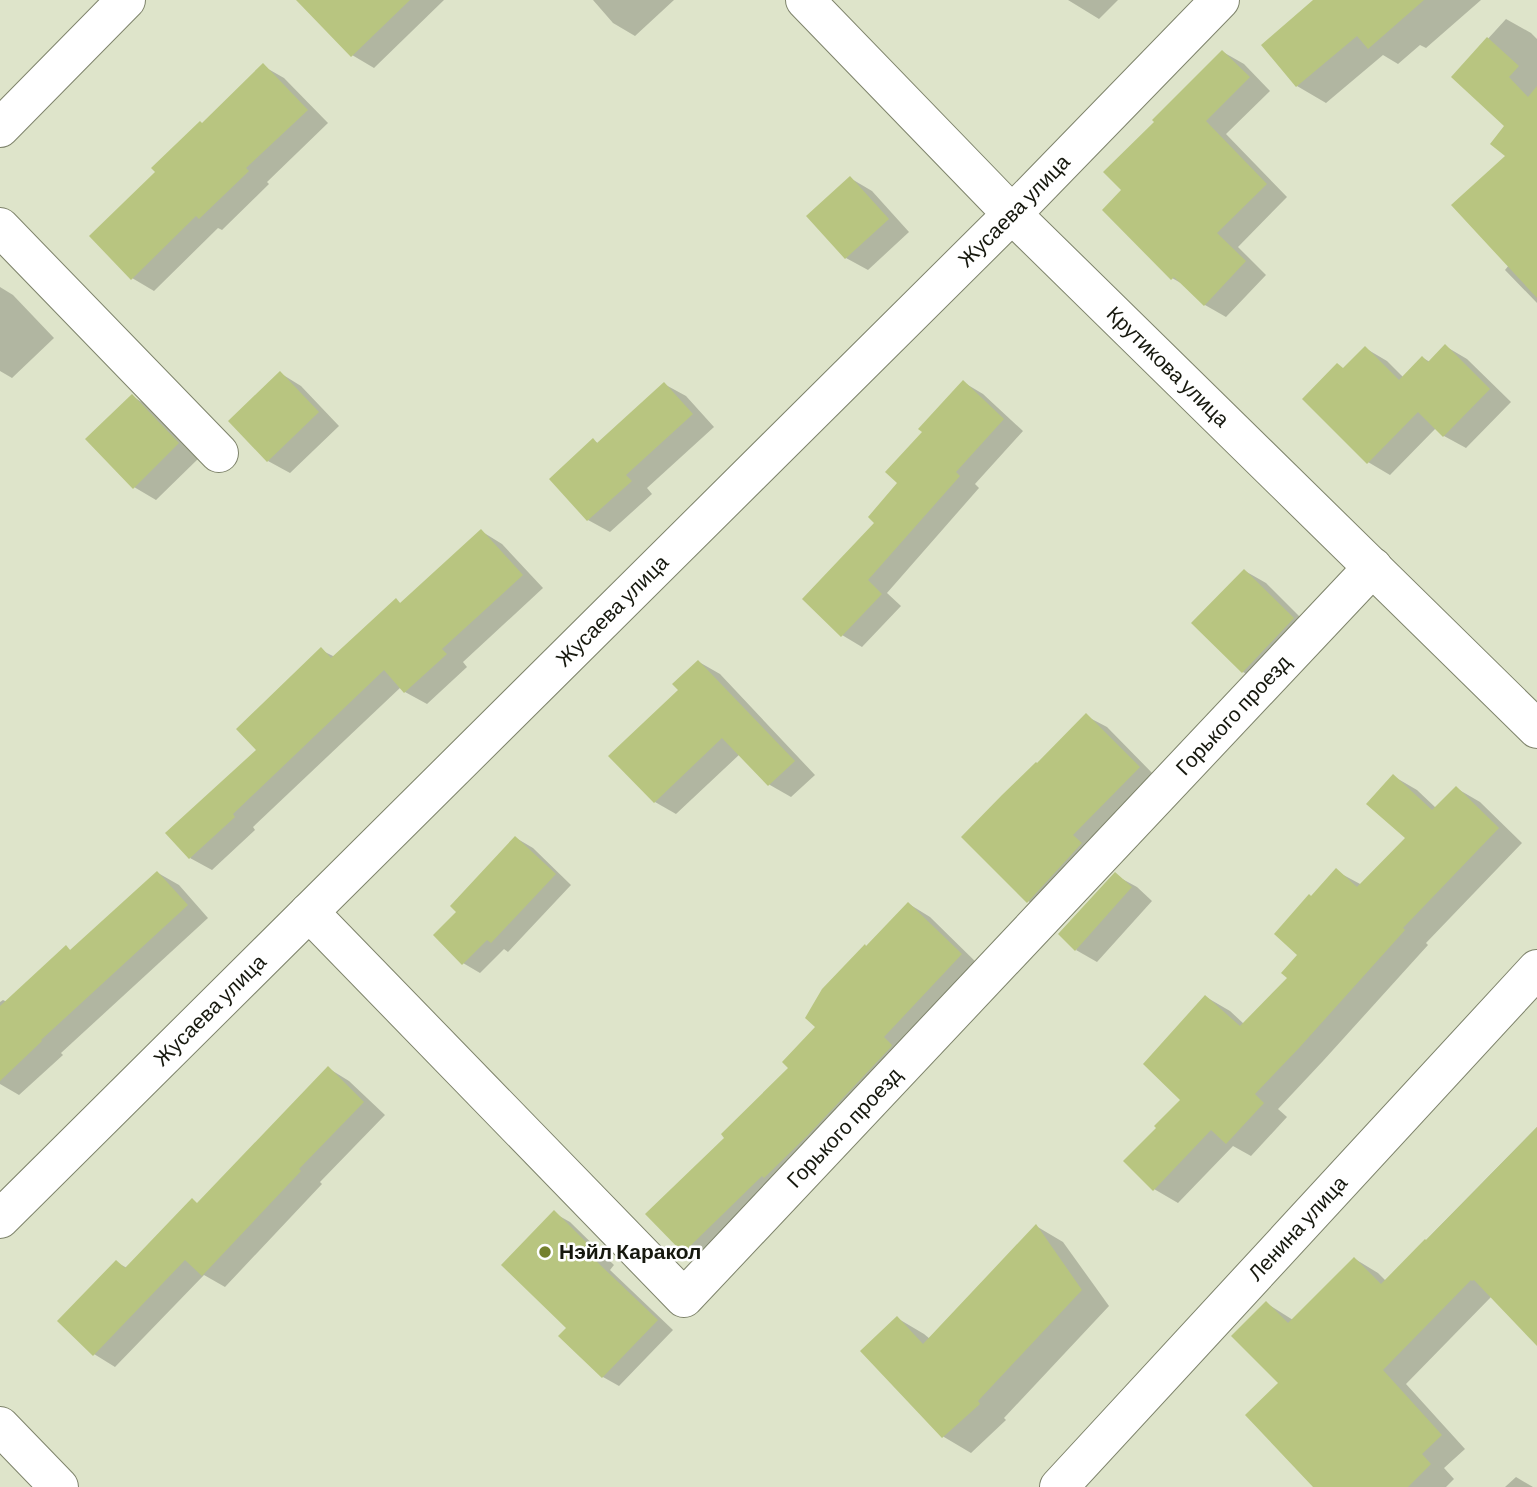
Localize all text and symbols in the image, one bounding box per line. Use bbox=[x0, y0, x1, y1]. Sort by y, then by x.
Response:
street label: Жусаева улица bbox=[952, 148, 1074, 271]
street label: Крутикова улица bbox=[1103, 300, 1235, 431]
street label: Жусаева улица bbox=[550, 549, 673, 671]
street label: Горького проезд bbox=[1170, 649, 1295, 780]
street label: Жусаева улица bbox=[148, 948, 270, 1070]
street label: Горького проезд bbox=[781, 1062, 906, 1192]
street label: Ленина улица bbox=[1242, 1169, 1351, 1285]
place label: Нэйл Каракол bbox=[559, 1238, 701, 1263]
marker: Нэйл Каракол bbox=[537, 1244, 553, 1260]

